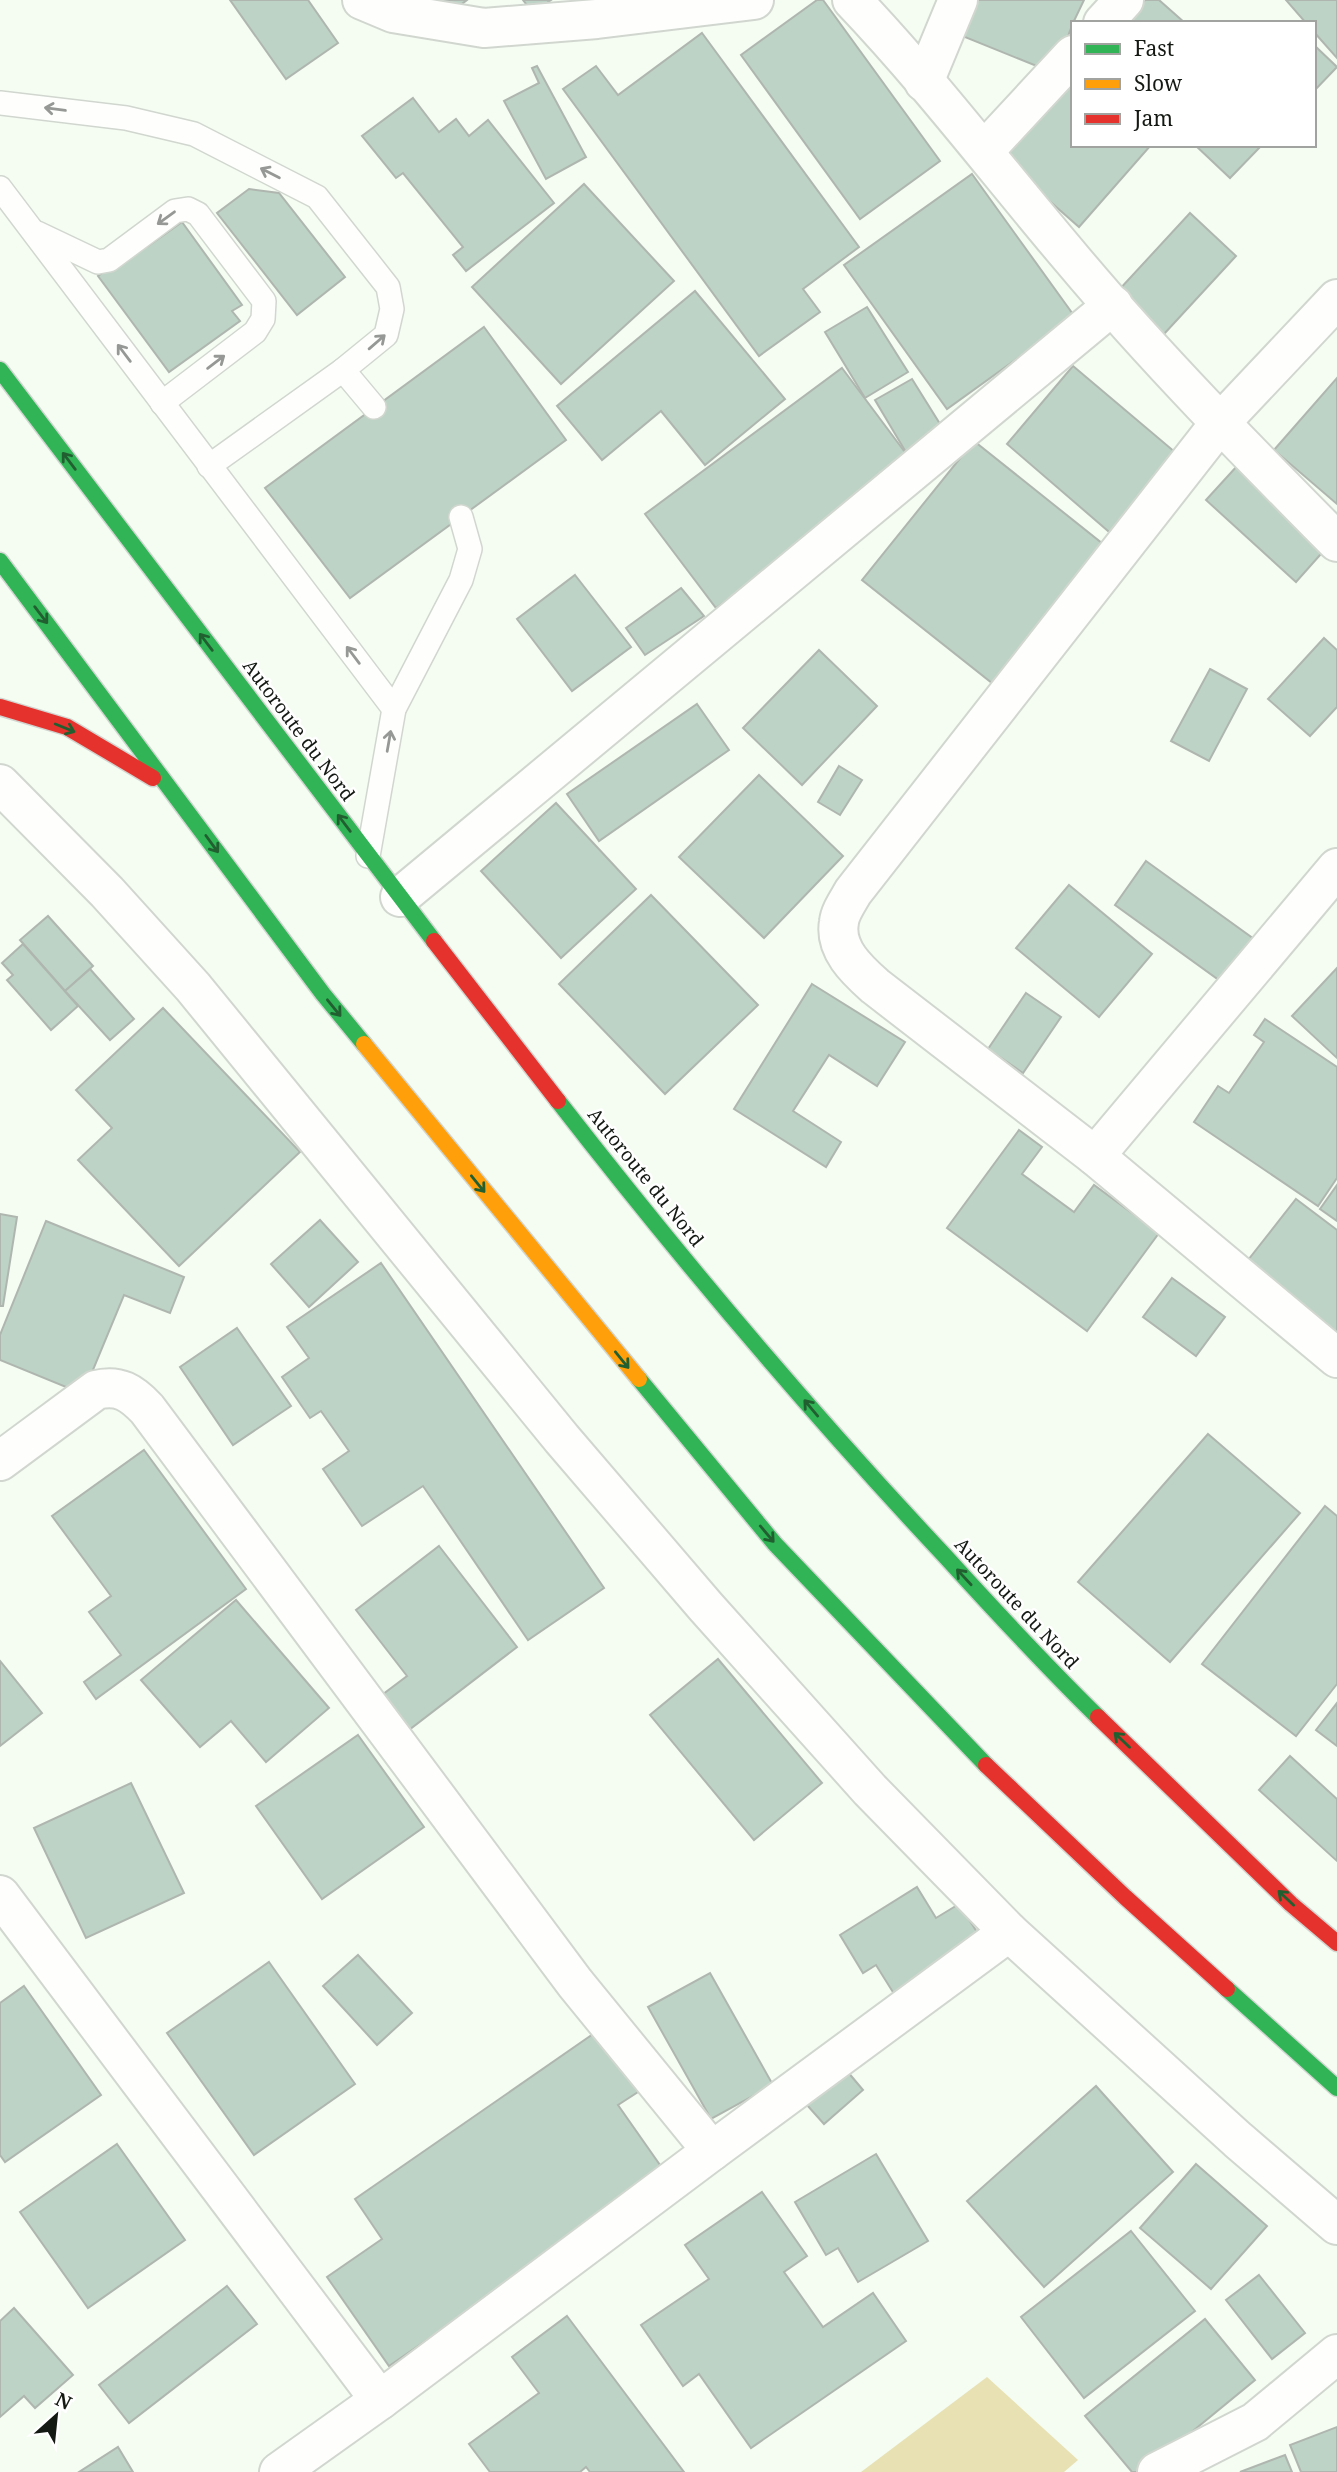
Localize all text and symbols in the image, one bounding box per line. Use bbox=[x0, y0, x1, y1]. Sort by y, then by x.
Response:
legend bbox=[1071, 21, 1316, 147]
text: Fast bbox=[1134, 34, 1174, 62]
text: Slow bbox=[1134, 69, 1183, 97]
one-way arrow bbox=[44, 102, 66, 115]
text: Jam bbox=[1133, 104, 1173, 132]
one-way arrow bbox=[260, 166, 281, 179]
one-way arrow bbox=[157, 211, 176, 225]
one-way arrow bbox=[368, 334, 386, 350]
one-way arrow bbox=[117, 343, 132, 362]
one-way arrow bbox=[207, 354, 225, 369]
one-way arrow bbox=[61, 452, 76, 471]
one-way arrow bbox=[33, 606, 48, 625]
one-way arrow bbox=[199, 633, 214, 652]
one-way arrow bbox=[345, 646, 360, 665]
street label: Autoroute du Nord bbox=[237, 654, 361, 806]
one-way arrow bbox=[54, 722, 75, 735]
one-way arrow bbox=[382, 730, 396, 752]
one-way arrow bbox=[336, 815, 351, 833]
one-way arrow bbox=[205, 834, 219, 853]
one-way arrow bbox=[326, 998, 341, 1016]
street label: Autoroute du Nord bbox=[582, 1102, 710, 1252]
one-way arrow bbox=[470, 1174, 486, 1192]
one-way arrow bbox=[614, 1350, 630, 1368]
one-way arrow bbox=[803, 1400, 819, 1418]
one-way arrow bbox=[760, 1525, 775, 1543]
street label: Autoroute du Nord bbox=[949, 1532, 1085, 1675]
one-way arrow bbox=[955, 1569, 972, 1586]
one-way arrow bbox=[1114, 1732, 1131, 1749]
one-way arrow bbox=[1277, 1890, 1294, 1907]
north arrow bbox=[21, 2381, 91, 2451]
text: N bbox=[51, 2386, 76, 2416]

